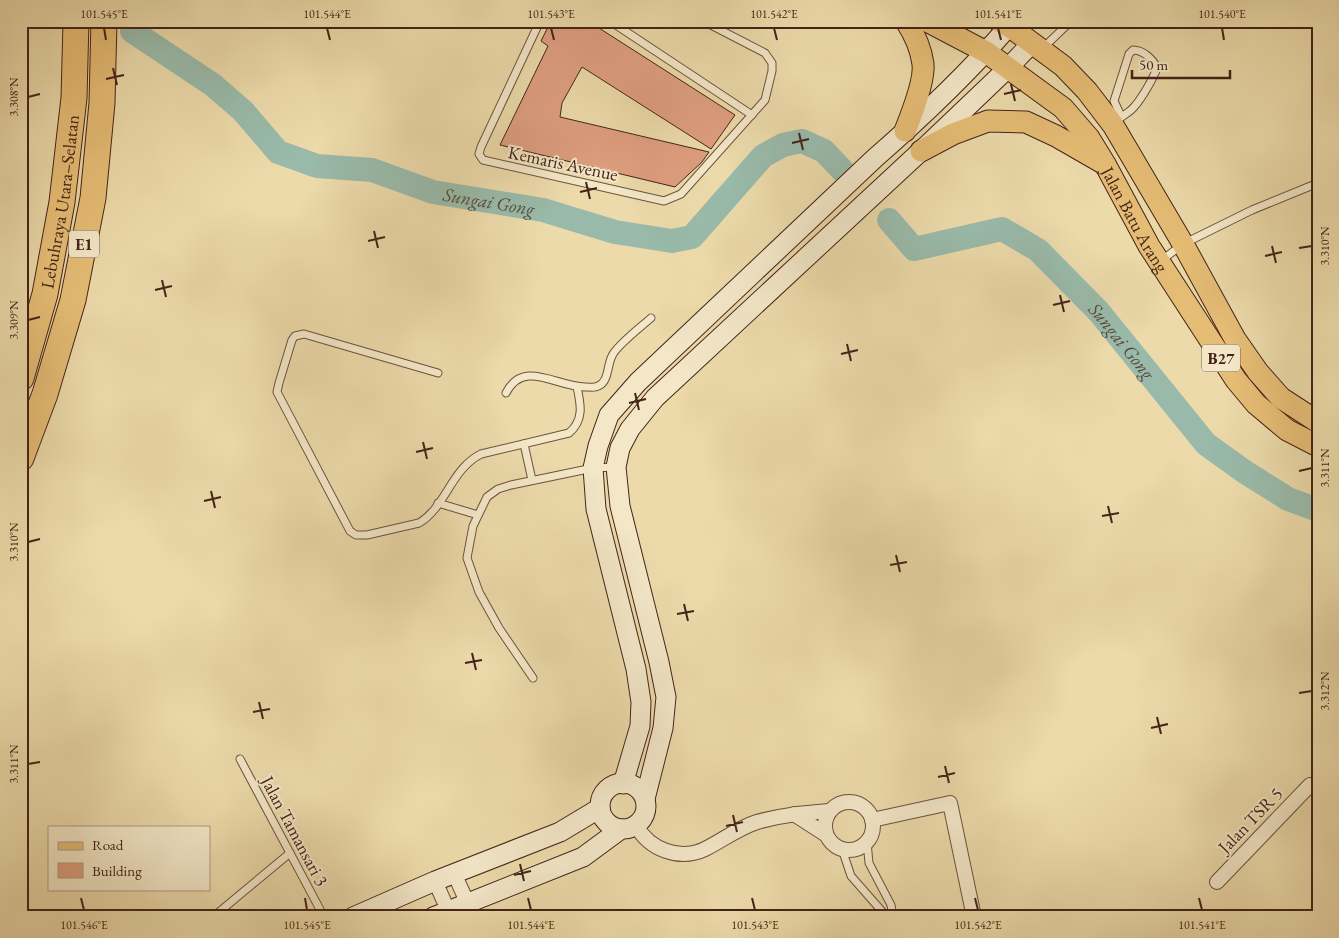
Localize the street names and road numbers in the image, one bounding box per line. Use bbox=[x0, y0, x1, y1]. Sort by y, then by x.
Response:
street label: Lebuhraya Utara–Selatan bbox=[35, 113, 84, 290]
street label: Kemaris Avenue bbox=[506, 140, 620, 186]
street label: Jalan Batu Arang bbox=[1096, 160, 1174, 276]
road number: E1 bbox=[69, 230, 99, 258]
road number: B27 bbox=[1202, 344, 1240, 372]
street label: Jalan Tamansari 3 bbox=[255, 770, 334, 890]
street label: Jalan TSR 5 bbox=[1211, 782, 1287, 859]

